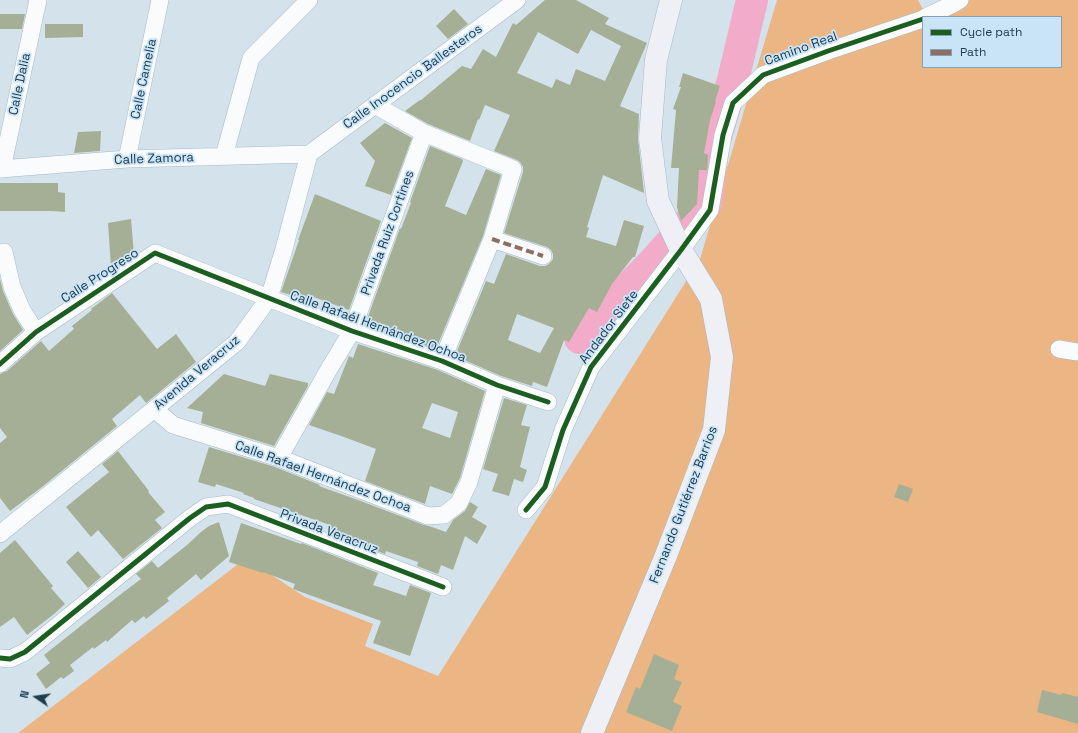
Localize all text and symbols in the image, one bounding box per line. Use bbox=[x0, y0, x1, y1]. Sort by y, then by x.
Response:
legend bbox=[922, 16, 1062, 68]
street label: Calle Inocencio Ballesteros bbox=[340, 21, 486, 133]
text: Cycle path bbox=[960, 24, 1022, 40]
street label: Camino Real bbox=[763, 29, 839, 69]
street label: Calle Camelia bbox=[128, 37, 160, 121]
text: Path bbox=[960, 44, 986, 60]
street label: Calle Dalia bbox=[6, 51, 34, 117]
street label: Calle Zamora bbox=[114, 150, 194, 168]
street label: Privada Ruiz Cortines bbox=[358, 168, 418, 298]
street label: Calle Progreso bbox=[58, 245, 142, 307]
street label: Andador Siete bbox=[576, 287, 642, 367]
street label: Calle Rafaél Hernández Ochoa bbox=[288, 288, 468, 366]
street label: Avenida Veracruz bbox=[151, 333, 243, 413]
street label: Fernando Gutiérrez Barrios bbox=[647, 424, 721, 586]
street label: Calle Rafael Hernández Ochoa bbox=[233, 438, 413, 516]
street label: Privada Veracruz bbox=[278, 506, 380, 558]
north arrow bbox=[16, 677, 56, 717]
text: N bbox=[17, 689, 32, 699]

